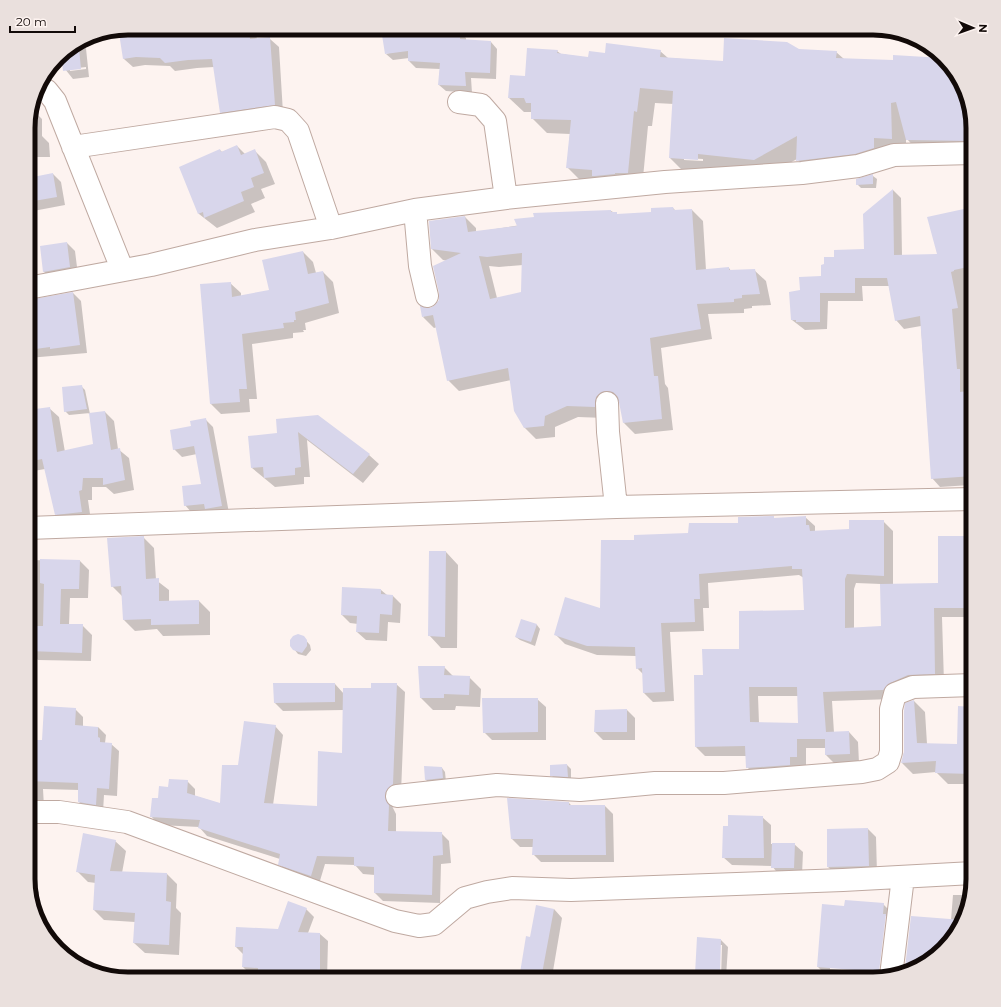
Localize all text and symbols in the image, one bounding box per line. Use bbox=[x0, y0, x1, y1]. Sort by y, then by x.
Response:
scale bar bbox=[10, 8, 75, 34]
north arrow bbox=[953, 8, 993, 48]
text: 20 m bbox=[16, 14, 47, 29]
text: N bbox=[976, 24, 990, 33]

